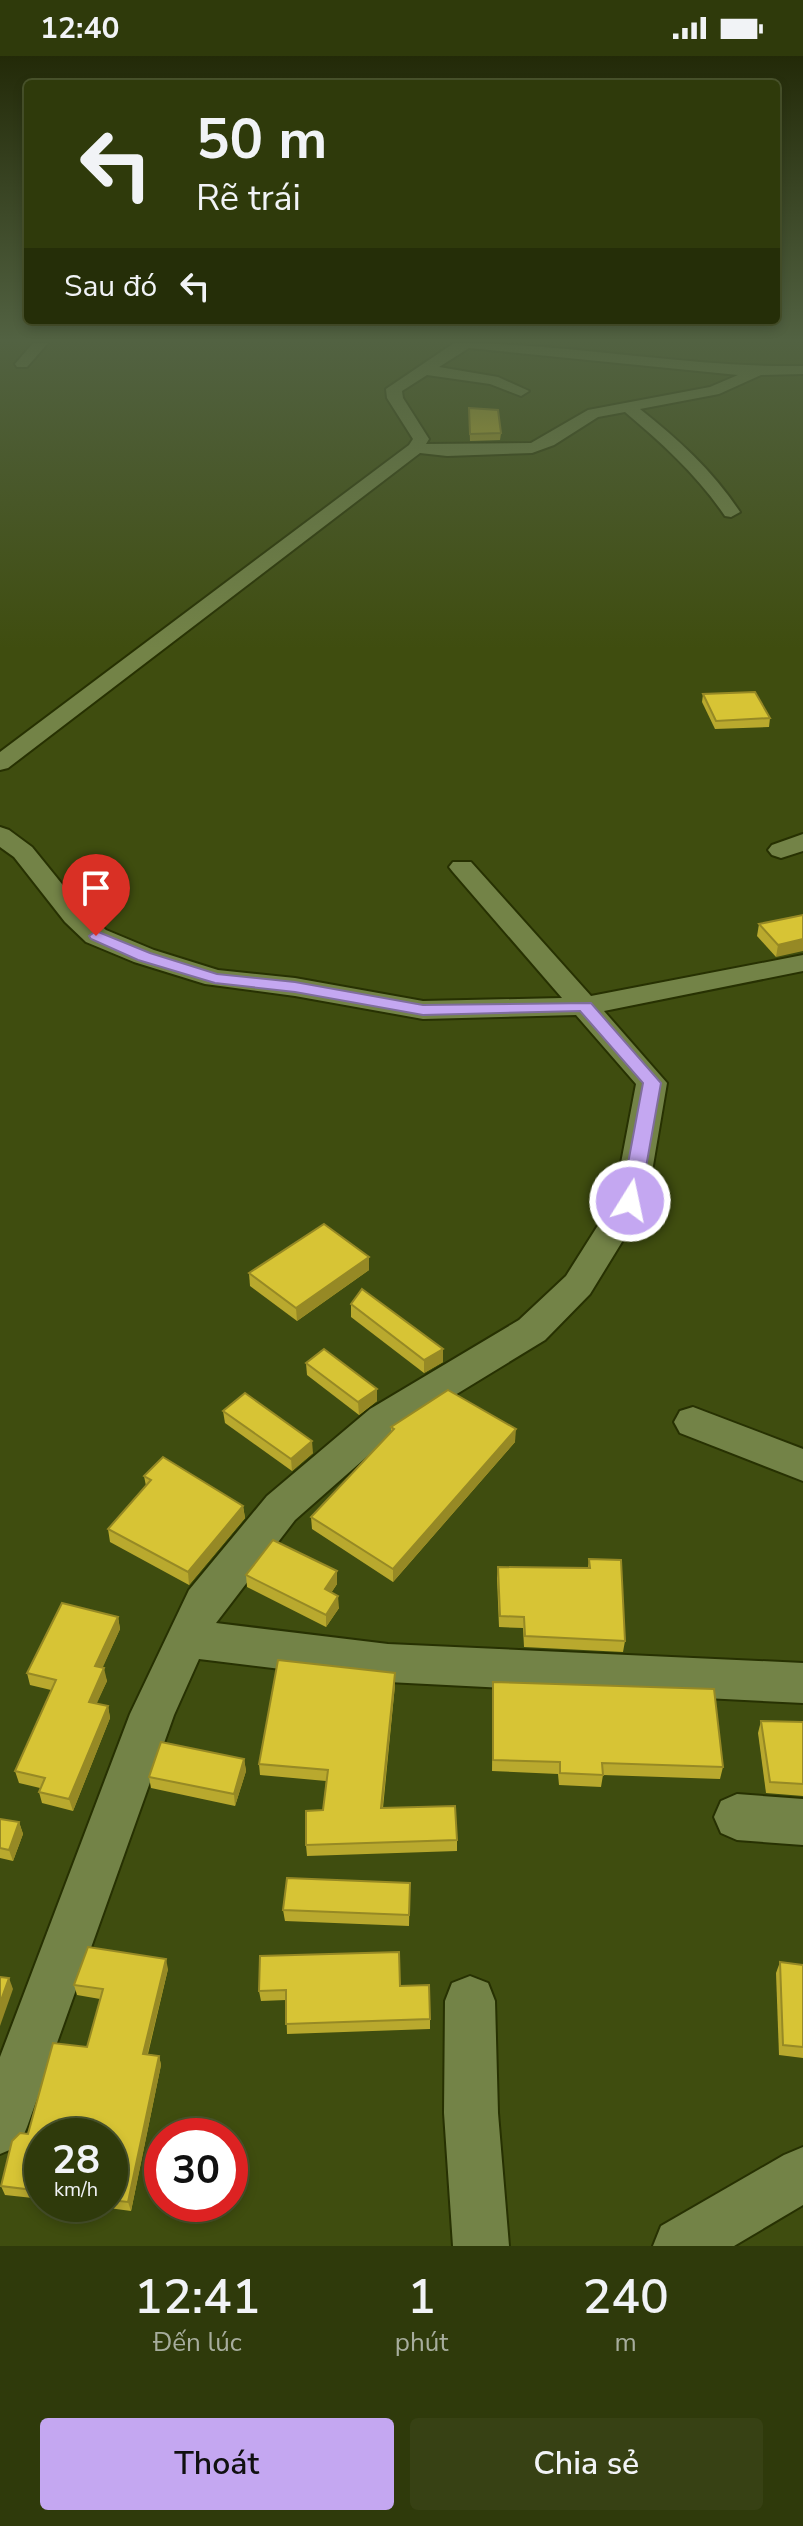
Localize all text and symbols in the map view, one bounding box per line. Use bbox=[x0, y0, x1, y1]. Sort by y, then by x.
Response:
text: 12:40 bbox=[40, 8, 119, 49]
text: 50 m bbox=[196, 101, 327, 178]
icon: left bbox=[64, 112, 168, 216]
text: Rẽ trái bbox=[196, 174, 301, 223]
icon: left bbox=[173, 264, 217, 308]
text: Sau đó bbox=[64, 266, 157, 307]
pin bbox=[62, 854, 130, 936]
icon: arrive bbox=[74, 866, 118, 910]
position arrow bbox=[588, 1159, 672, 1243]
speed limit sign: 30 bbox=[144, 2118, 248, 2222]
text: 28 bbox=[52, 2133, 100, 2187]
text: km/h bbox=[54, 2176, 98, 2203]
text: 12:41 bbox=[134, 2264, 261, 2330]
text: 1 bbox=[407, 2264, 436, 2330]
text: 240 bbox=[582, 2264, 669, 2330]
text: Đến lúc bbox=[153, 2325, 242, 2360]
text: phút bbox=[395, 2325, 448, 2360]
text: m bbox=[615, 2325, 637, 2360]
button: Thoát bbox=[40, 2418, 394, 2510]
button: Chia sẻ bbox=[410, 2418, 763, 2510]

